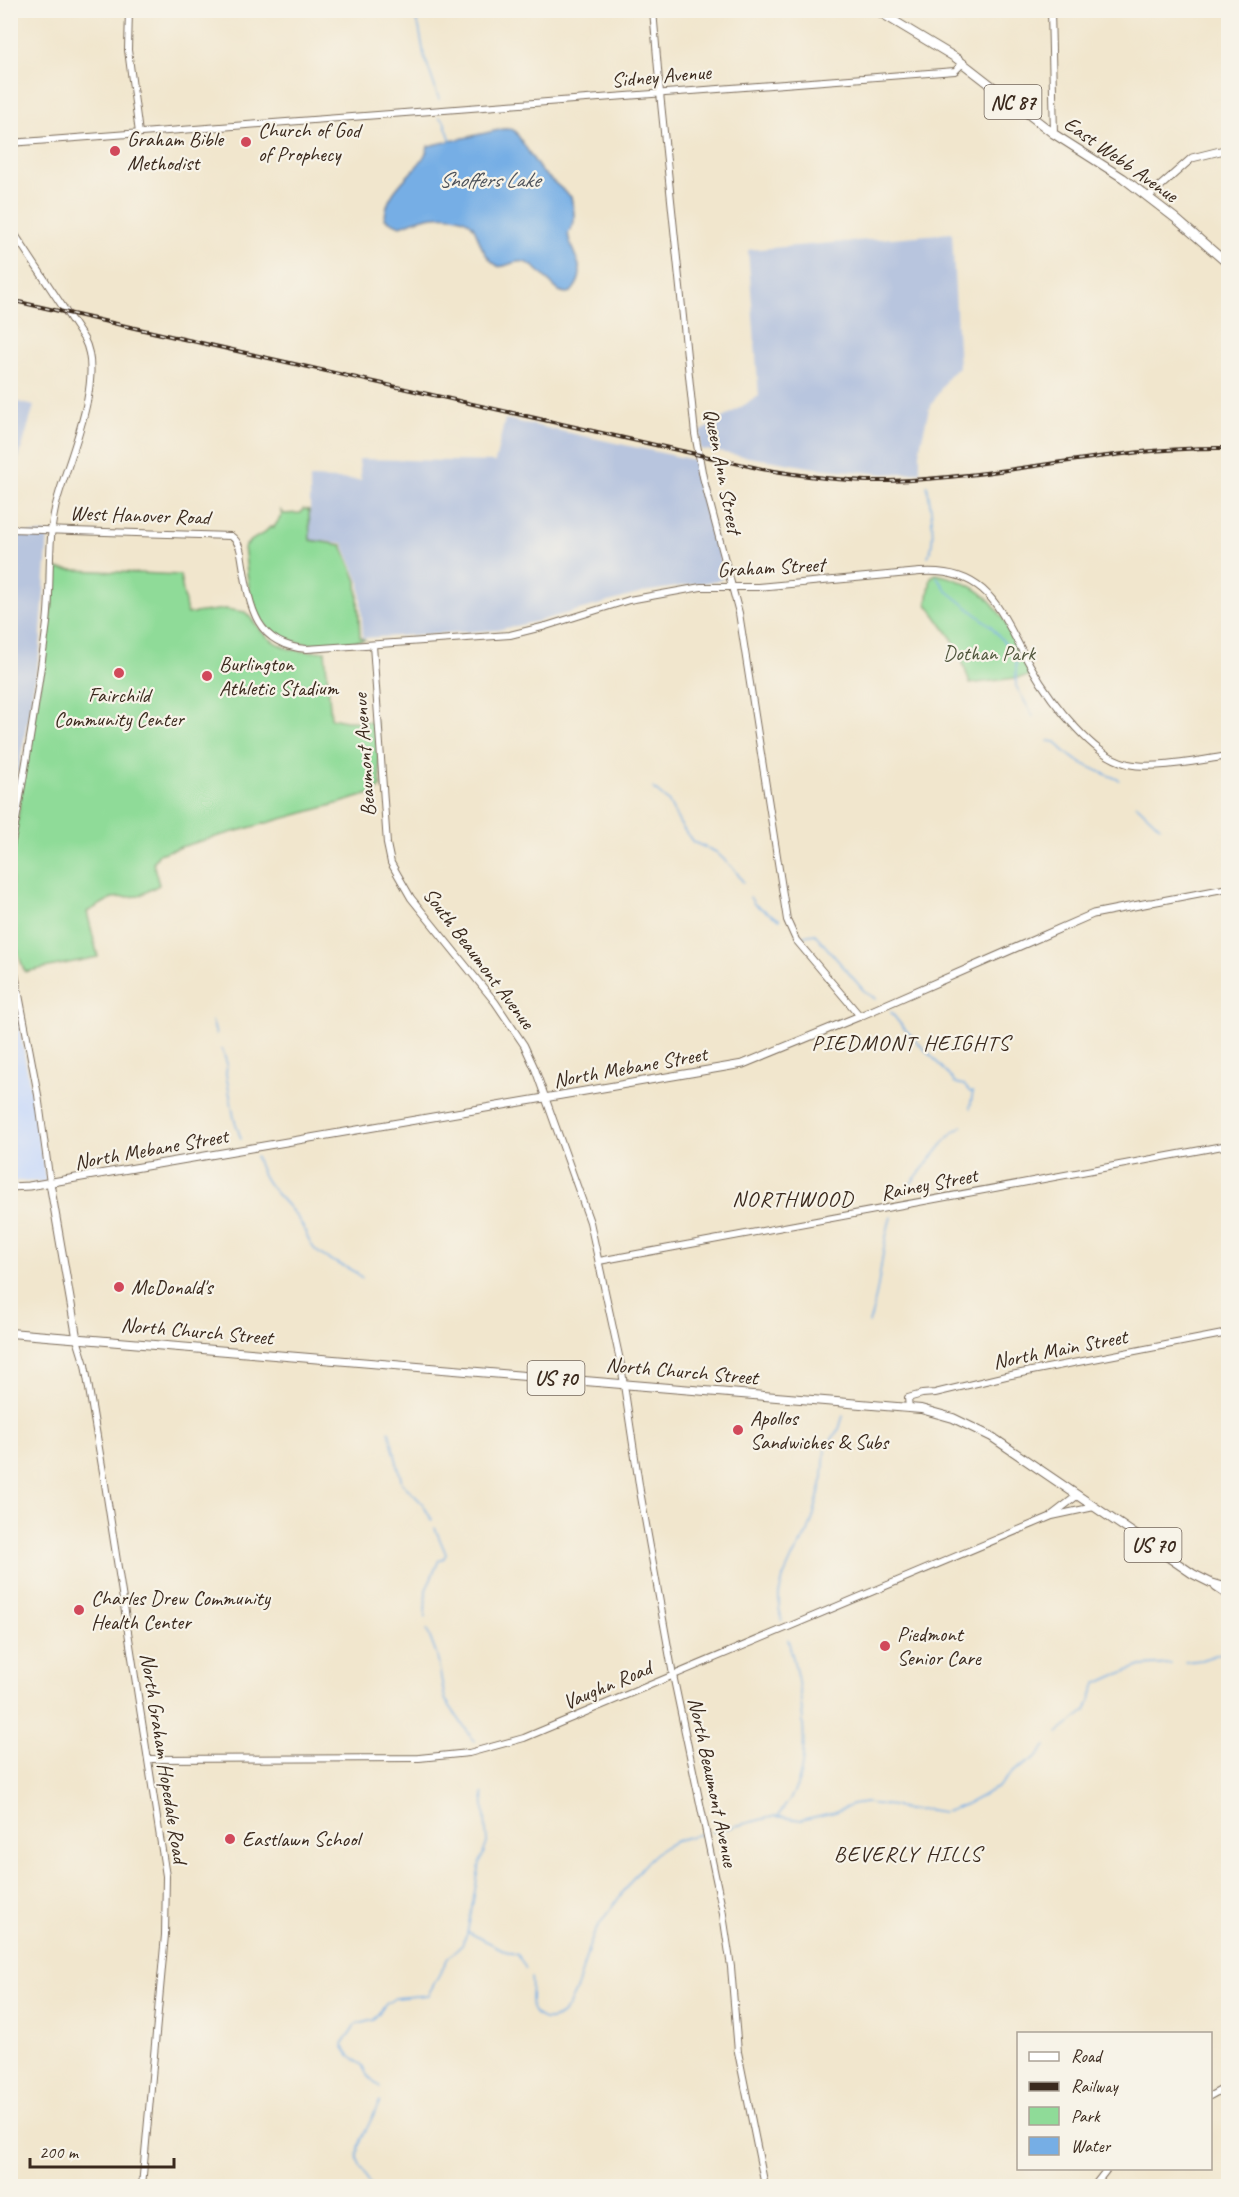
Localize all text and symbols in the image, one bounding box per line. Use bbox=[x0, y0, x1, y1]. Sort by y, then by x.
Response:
street label: Sidney Avenue bbox=[610, 59, 713, 93]
road number: NC 87 bbox=[984, 85, 1042, 119]
street label: East Webb Avenue bbox=[1059, 110, 1184, 209]
place label: Church of God of Prophecy bbox=[258, 117, 363, 167]
place label: Graham Bible Methodist bbox=[127, 126, 225, 176]
marker: Church of God of Prophecy bbox=[239, 135, 253, 149]
marker: Graham Bible Methodist bbox=[108, 144, 122, 158]
water label: Snoffers Lake bbox=[439, 166, 543, 194]
street label: Queen Ann Street bbox=[698, 406, 748, 539]
street label: West Hanover Road bbox=[69, 500, 213, 531]
street label: Graham Street bbox=[717, 551, 828, 583]
park label: Dothan Park bbox=[943, 640, 1036, 666]
place label: Burlington Athletic Stadium bbox=[219, 651, 339, 701]
marker: Fairchild Community Center bbox=[112, 666, 126, 680]
marker: Burlington Athletic Stadium bbox=[200, 669, 214, 683]
place label: Fairchild Community Center bbox=[54, 682, 185, 732]
street label: Beaumont Avenue bbox=[347, 690, 381, 817]
street label: South Beaumont Avenue bbox=[417, 882, 541, 1035]
district label: PIEDMONT HEIGHTS bbox=[812, 1029, 1013, 1057]
street label: North Mebane Street bbox=[551, 1040, 711, 1093]
street label: North Mebane Street bbox=[72, 1122, 232, 1175]
street label: Rainey Street bbox=[878, 1161, 982, 1206]
district label: NORTHWOOD bbox=[732, 1185, 855, 1213]
place label: McDonald's bbox=[131, 1274, 214, 1300]
marker: McDonald's bbox=[112, 1280, 126, 1294]
street label: North Church Street bbox=[120, 1311, 276, 1351]
street label: North Main Street bbox=[991, 1323, 1131, 1375]
street label: North Church Street bbox=[605, 1351, 761, 1391]
road number: US 70 bbox=[528, 1361, 584, 1395]
place label: Apollos Sandwiches & Subs bbox=[750, 1405, 890, 1455]
marker: Apollos Sandwiches & Subs bbox=[731, 1423, 745, 1437]
road number: US 70 bbox=[1124, 1528, 1182, 1562]
place label: Charles Drew Community Health Center bbox=[91, 1585, 272, 1635]
marker: Charles Drew Community Health Center bbox=[72, 1603, 86, 1617]
place label: Piedmont Senior Care bbox=[897, 1621, 982, 1671]
marker: Piedmont Senior Care bbox=[878, 1639, 892, 1653]
street label: North Graham Hopedale Road bbox=[135, 1651, 194, 1869]
street label: Vaughn Road bbox=[559, 1653, 659, 1715]
street label: North Beaumont Avenue bbox=[682, 1695, 744, 1870]
place label: Eastlawn School bbox=[242, 1826, 363, 1852]
marker: Eastlawn School bbox=[223, 1832, 237, 1846]
district label: BEVERLY HILLS bbox=[834, 1840, 985, 1868]
legend bbox=[1017, 2032, 1212, 2170]
text: Road bbox=[1071, 2045, 1104, 2067]
text: Railway bbox=[1071, 2075, 1119, 2097]
text: Park bbox=[1071, 2105, 1101, 2127]
scale bar bbox=[30, 2131, 174, 2169]
text: Water bbox=[1071, 2135, 1112, 2157]
text: 200 m bbox=[39, 2141, 80, 2163]

